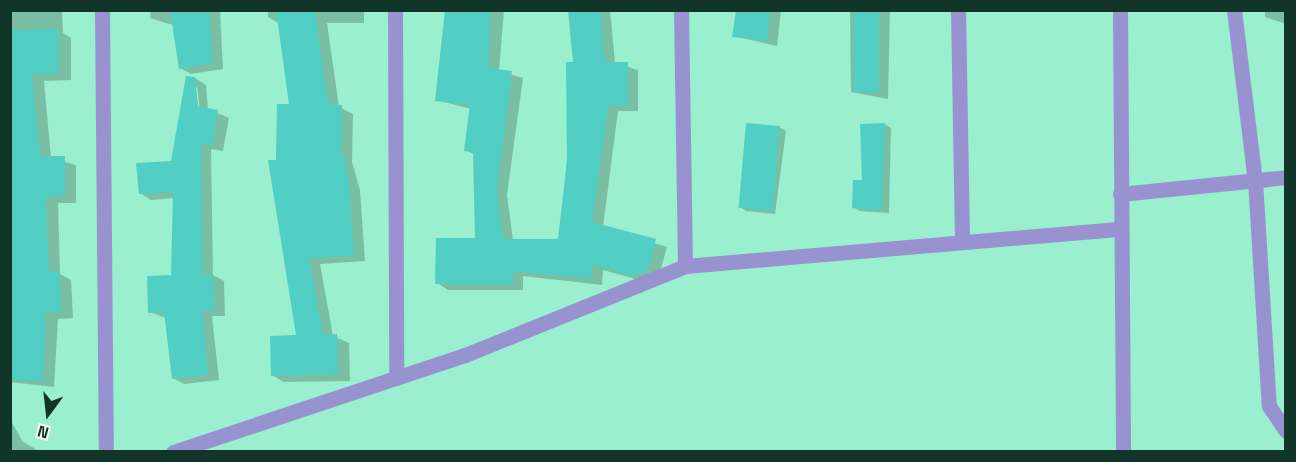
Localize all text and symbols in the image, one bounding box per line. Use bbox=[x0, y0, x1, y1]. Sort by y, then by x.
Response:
north arrow bbox=[18, 384, 78, 444]
text: N bbox=[35, 420, 51, 443]

